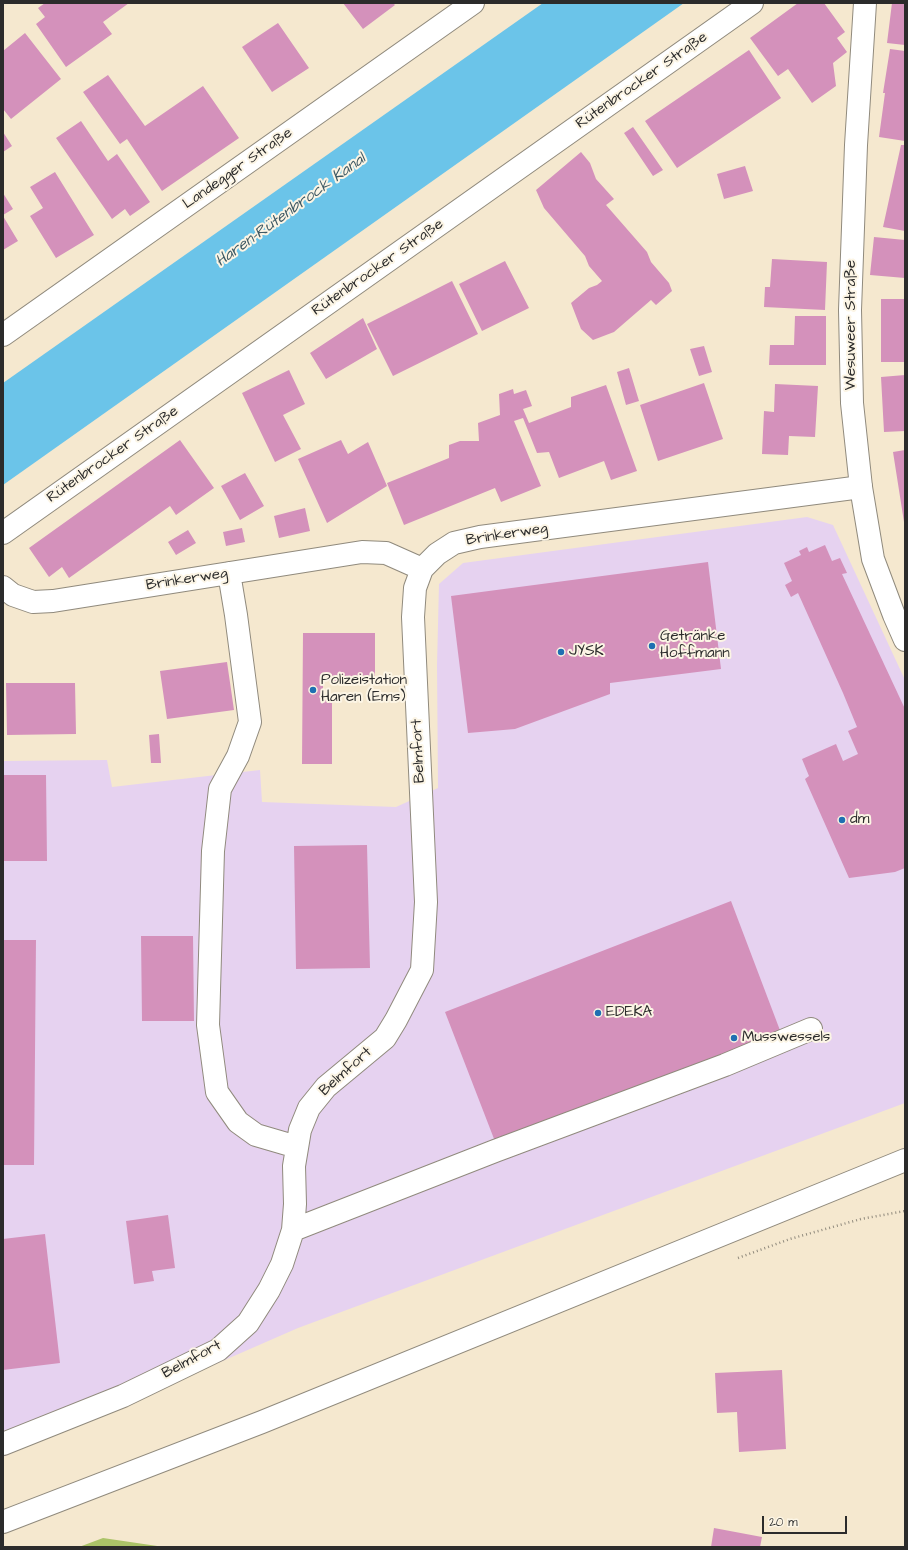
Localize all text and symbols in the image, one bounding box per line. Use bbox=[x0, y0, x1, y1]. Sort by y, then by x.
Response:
street label: Rütenbrocker Straße bbox=[573, 29, 711, 133]
street label: Landegger Straße bbox=[180, 124, 296, 214]
water label: Haren-Rütenbrock Kanal bbox=[212, 150, 370, 272]
street label: Rütenbrocker Straße bbox=[309, 216, 447, 320]
street label: Wesuweer Straße bbox=[843, 260, 861, 390]
street label: Rütenbrocker Straße bbox=[44, 403, 182, 507]
street label: Brinkerweg bbox=[465, 520, 549, 550]
street label: Brinkerweg bbox=[145, 565, 229, 595]
place label: Getränke Hoffmann bbox=[660, 628, 730, 663]
marker: Getränke Hoffmann bbox=[647, 641, 657, 651]
place label: JYSK bbox=[569, 643, 604, 661]
marker: JYSK bbox=[556, 647, 566, 657]
place label: Polizeistation Haren (Ems) bbox=[321, 672, 407, 707]
marker: Polizeistation Haren (Ems) bbox=[308, 685, 318, 695]
street label: Belmfort bbox=[408, 718, 430, 784]
place label: dm bbox=[850, 811, 869, 829]
marker: dm bbox=[837, 815, 847, 825]
place label: EDEKA bbox=[606, 1004, 652, 1022]
marker: EDEKA bbox=[593, 1008, 603, 1018]
place label: Musswessels bbox=[742, 1029, 830, 1047]
marker: Musswessels bbox=[729, 1033, 739, 1043]
street label: Belmfort bbox=[316, 1044, 376, 1100]
street label: Belmfort bbox=[159, 1337, 225, 1383]
scale bar bbox=[764, 1508, 849, 1534]
text: 20 m bbox=[769, 1514, 798, 1531]

